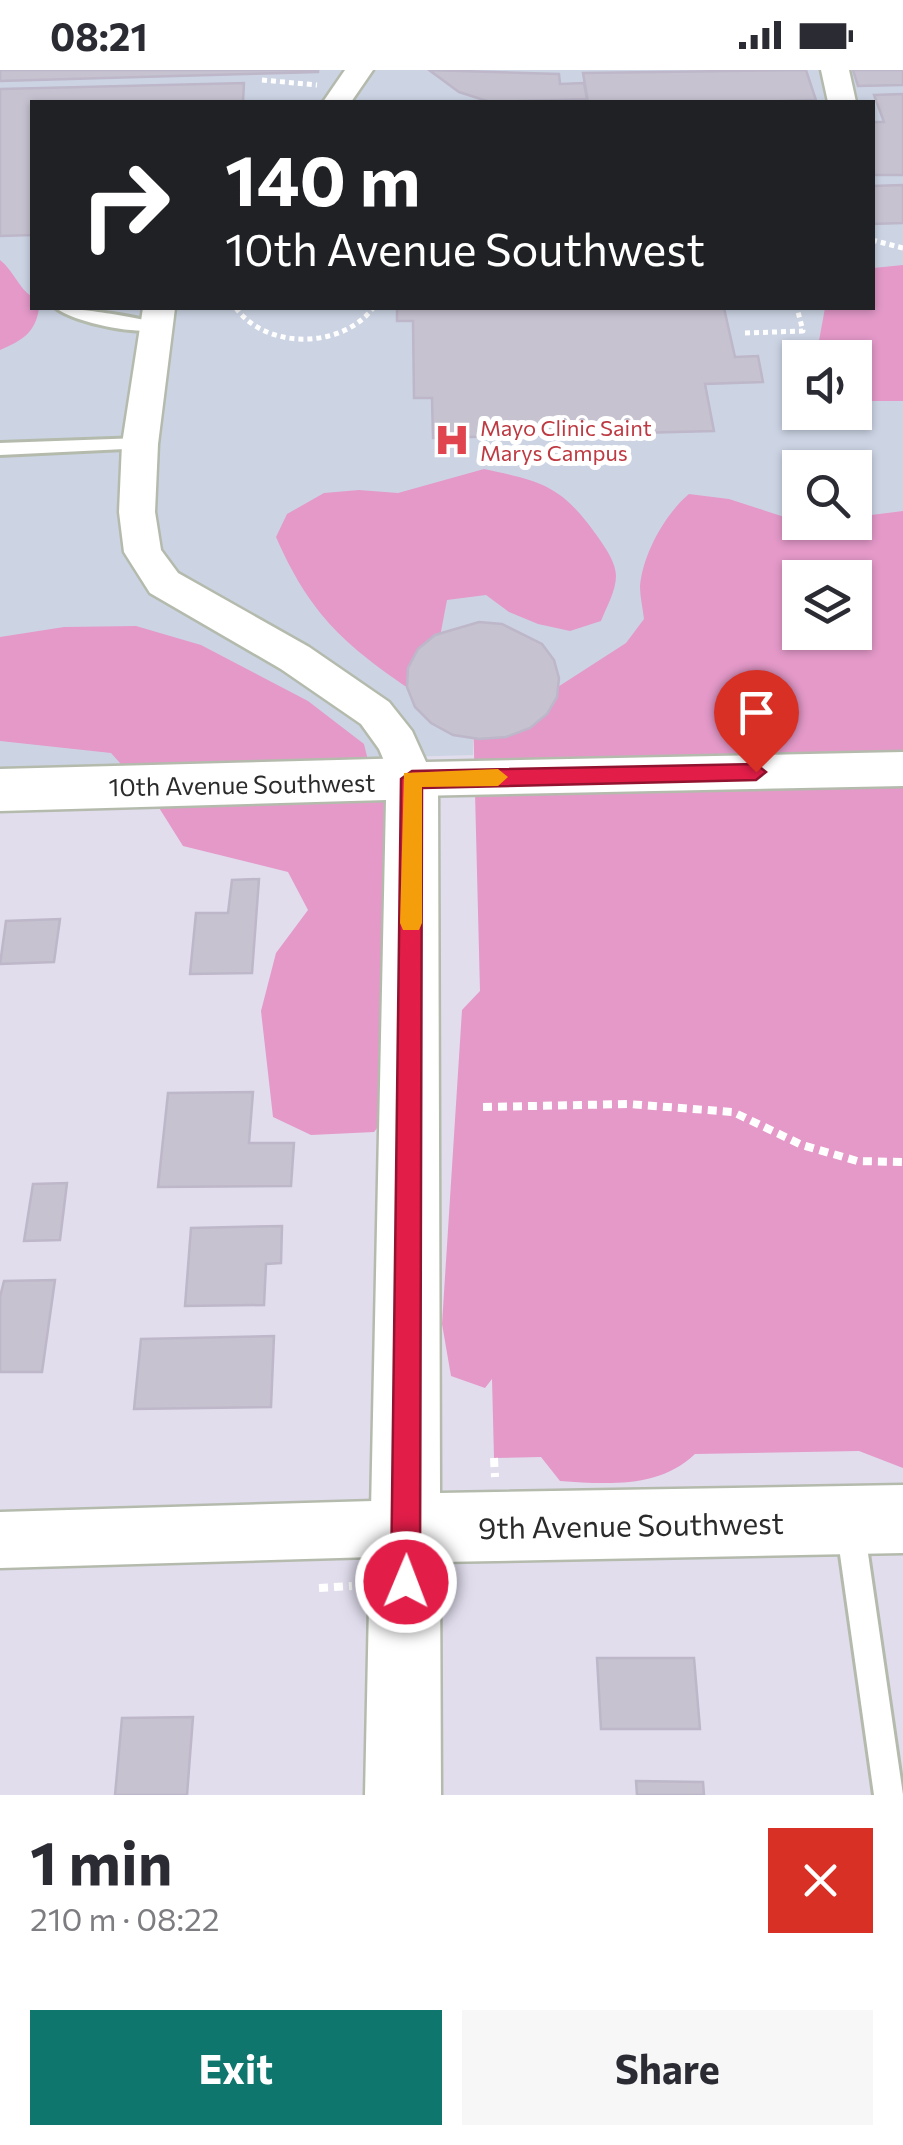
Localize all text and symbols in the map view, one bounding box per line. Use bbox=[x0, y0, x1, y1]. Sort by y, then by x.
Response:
text: 08:21 bbox=[50, 12, 148, 59]
text: 140 m bbox=[225, 135, 421, 220]
icon: right bbox=[60, 140, 190, 270]
text: 10th Avenue Southwest bbox=[225, 220, 705, 275]
map controls bbox=[782, 340, 872, 650]
button: sound bbox=[782, 340, 872, 430]
place label: Mayo Clinic Saint Marys Campus bbox=[480, 414, 652, 466]
hospital icon: Mayo Clinic Saint Marys Campus bbox=[433, 421, 471, 459]
button: search bbox=[782, 450, 872, 540]
button: layers bbox=[782, 560, 872, 650]
pin bbox=[714, 670, 799, 773]
icon: arrive bbox=[729, 685, 784, 740]
street label: 10th Avenue Southwest bbox=[108, 767, 376, 801]
street label: 9th Avenue Southwest bbox=[478, 1503, 784, 1545]
position arrow bbox=[354, 1530, 458, 1634]
text: 1 min bbox=[30, 1824, 172, 1897]
button: close bbox=[768, 1828, 873, 1933]
text: 210 m · 08:22 bbox=[30, 1898, 220, 1938]
button: Exit bbox=[30, 2010, 442, 2125]
button: Share bbox=[462, 2010, 873, 2125]

